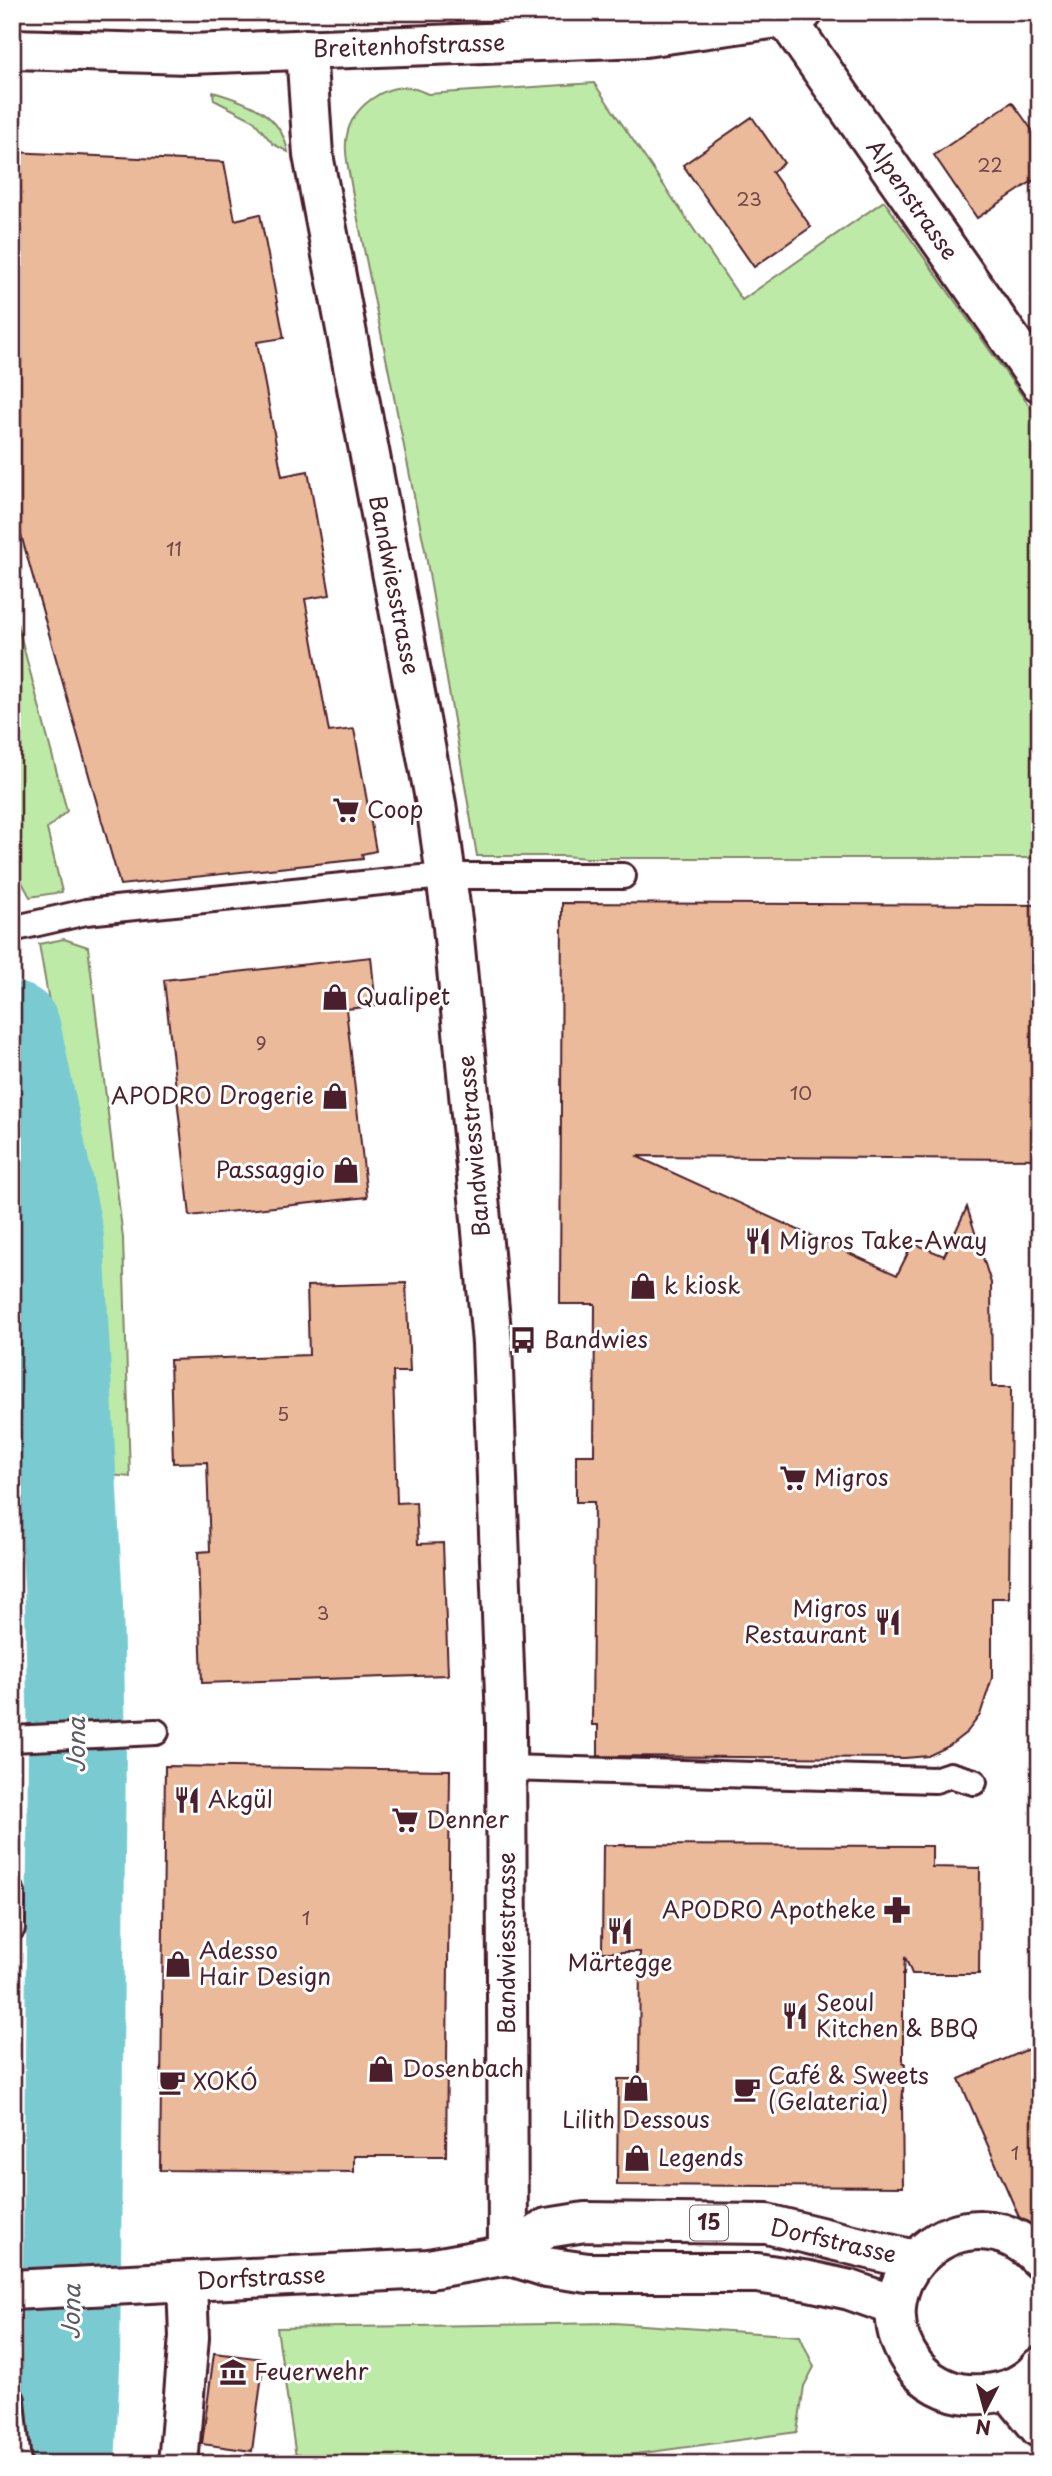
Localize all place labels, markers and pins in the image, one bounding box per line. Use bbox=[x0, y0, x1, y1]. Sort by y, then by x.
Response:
place label: Coop bbox=[367, 791, 423, 826]
supermarket icon: Coop bbox=[331, 795, 361, 825]
place label: Qualipet bbox=[356, 978, 450, 1013]
shop icon: Qualipet bbox=[320, 982, 350, 1012]
place label: APODRO Drogerie bbox=[111, 1077, 314, 1112]
shop icon: APODRO Drogerie bbox=[320, 1081, 350, 1111]
place label: Passaggio bbox=[216, 1151, 325, 1186]
shop icon: Passaggio bbox=[331, 1155, 361, 1185]
place label: Migros Take-Away bbox=[779, 1222, 987, 1257]
restaurant icon: Migros Take-Away bbox=[743, 1226, 773, 1256]
place label: k kiosk bbox=[664, 1267, 740, 1302]
shop icon: k kiosk bbox=[628, 1271, 658, 1301]
place label: Bandwies bbox=[544, 1321, 648, 1356]
bus stop icon: Bandwies bbox=[508, 1325, 538, 1355]
place label: Migros bbox=[814, 1459, 889, 1494]
supermarket icon: Migros bbox=[778, 1463, 808, 1493]
place label: Migros Restaurant bbox=[744, 1590, 867, 1651]
restaurant icon: Migros Restaurant bbox=[873, 1607, 903, 1637]
place label: Akgül bbox=[208, 1781, 273, 1816]
restaurant icon: Akgül bbox=[172, 1785, 202, 1815]
place label: Denner bbox=[426, 1801, 509, 1836]
supermarket icon: Denner bbox=[390, 1805, 420, 1835]
place label: APODRO Apotheke bbox=[662, 1891, 876, 1926]
pharmacy icon: APODRO Apotheke bbox=[882, 1895, 912, 1925]
restaurant icon: Märtegge bbox=[605, 1916, 635, 1946]
place label: Adesso Hair Design bbox=[199, 1932, 331, 1993]
place label: Märtegge bbox=[567, 1944, 673, 1979]
shop icon: Adesso Hair Design bbox=[163, 1949, 193, 1979]
place label: Seoul Kitchen & BBQ bbox=[816, 1984, 978, 2045]
restaurant icon: Seoul Kitchen & BBQ bbox=[780, 2001, 810, 2031]
place label: Dosenbach bbox=[402, 2050, 524, 2085]
shop icon: Dosenbach bbox=[366, 2054, 396, 2084]
place label: Café & Sweets (Gelateria) bbox=[768, 2057, 929, 2118]
place label: XOKÓ bbox=[193, 2063, 258, 2098]
cafe icon: XOKÓ bbox=[157, 2067, 187, 2097]
shop icon: Lilith Dessous bbox=[621, 2073, 651, 2103]
cafe icon: Café & Sweets (Gelateria) bbox=[732, 2074, 762, 2104]
place label: Lilith Dessous bbox=[562, 2101, 710, 2136]
place label: Legends bbox=[658, 2139, 744, 2174]
shop icon: Legends bbox=[622, 2143, 652, 2173]
place label: Feuerwehr bbox=[254, 2353, 369, 2388]
museum icon: Feuerwehr bbox=[218, 2357, 248, 2387]

